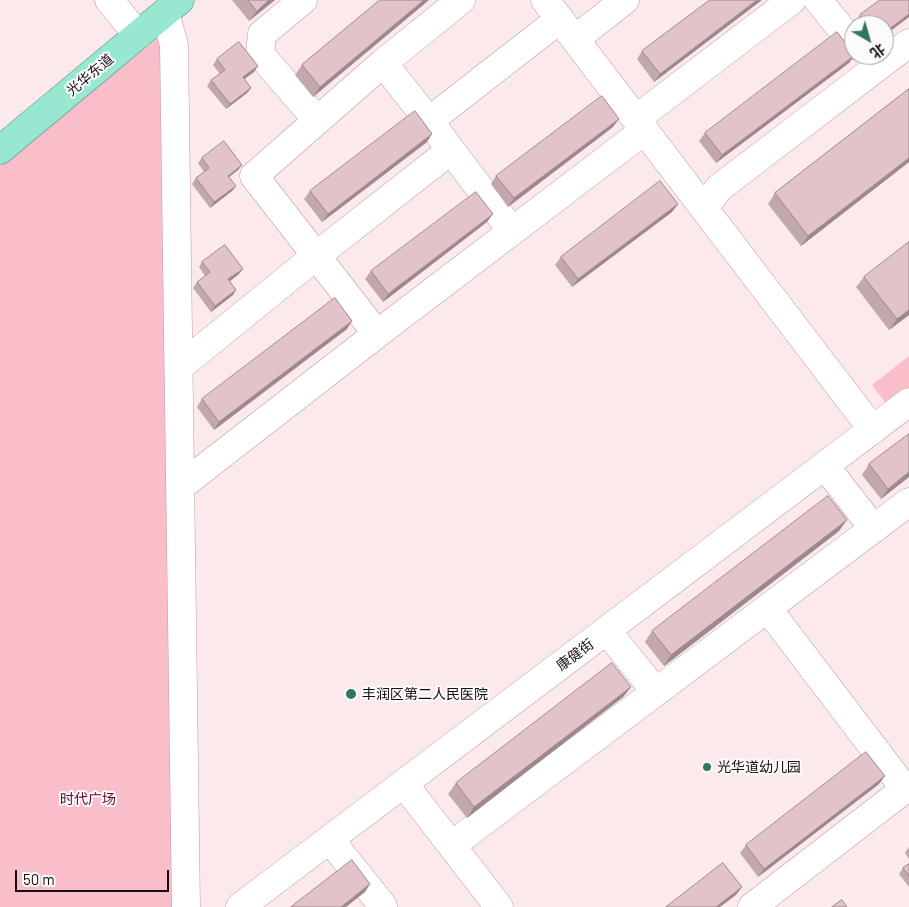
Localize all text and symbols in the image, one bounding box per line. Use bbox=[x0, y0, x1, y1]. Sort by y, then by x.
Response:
north arrow bbox=[844, 15, 894, 65]
text: 北 bbox=[867, 40, 889, 62]
street label: 光华东道 bbox=[63, 51, 117, 99]
street label: 康健街 bbox=[553, 636, 597, 674]
place label: 丰润区第二人民医院 bbox=[362, 686, 488, 702]
marker: 丰润区第二人民医院 bbox=[344, 687, 358, 701]
place label: 光华道幼儿园 bbox=[717, 759, 801, 775]
marker: 光华道幼儿园 bbox=[701, 761, 713, 773]
park label: 时代广场 bbox=[60, 791, 116, 807]
scale bar bbox=[18, 860, 171, 892]
text: 50 m bbox=[23, 870, 55, 888]

